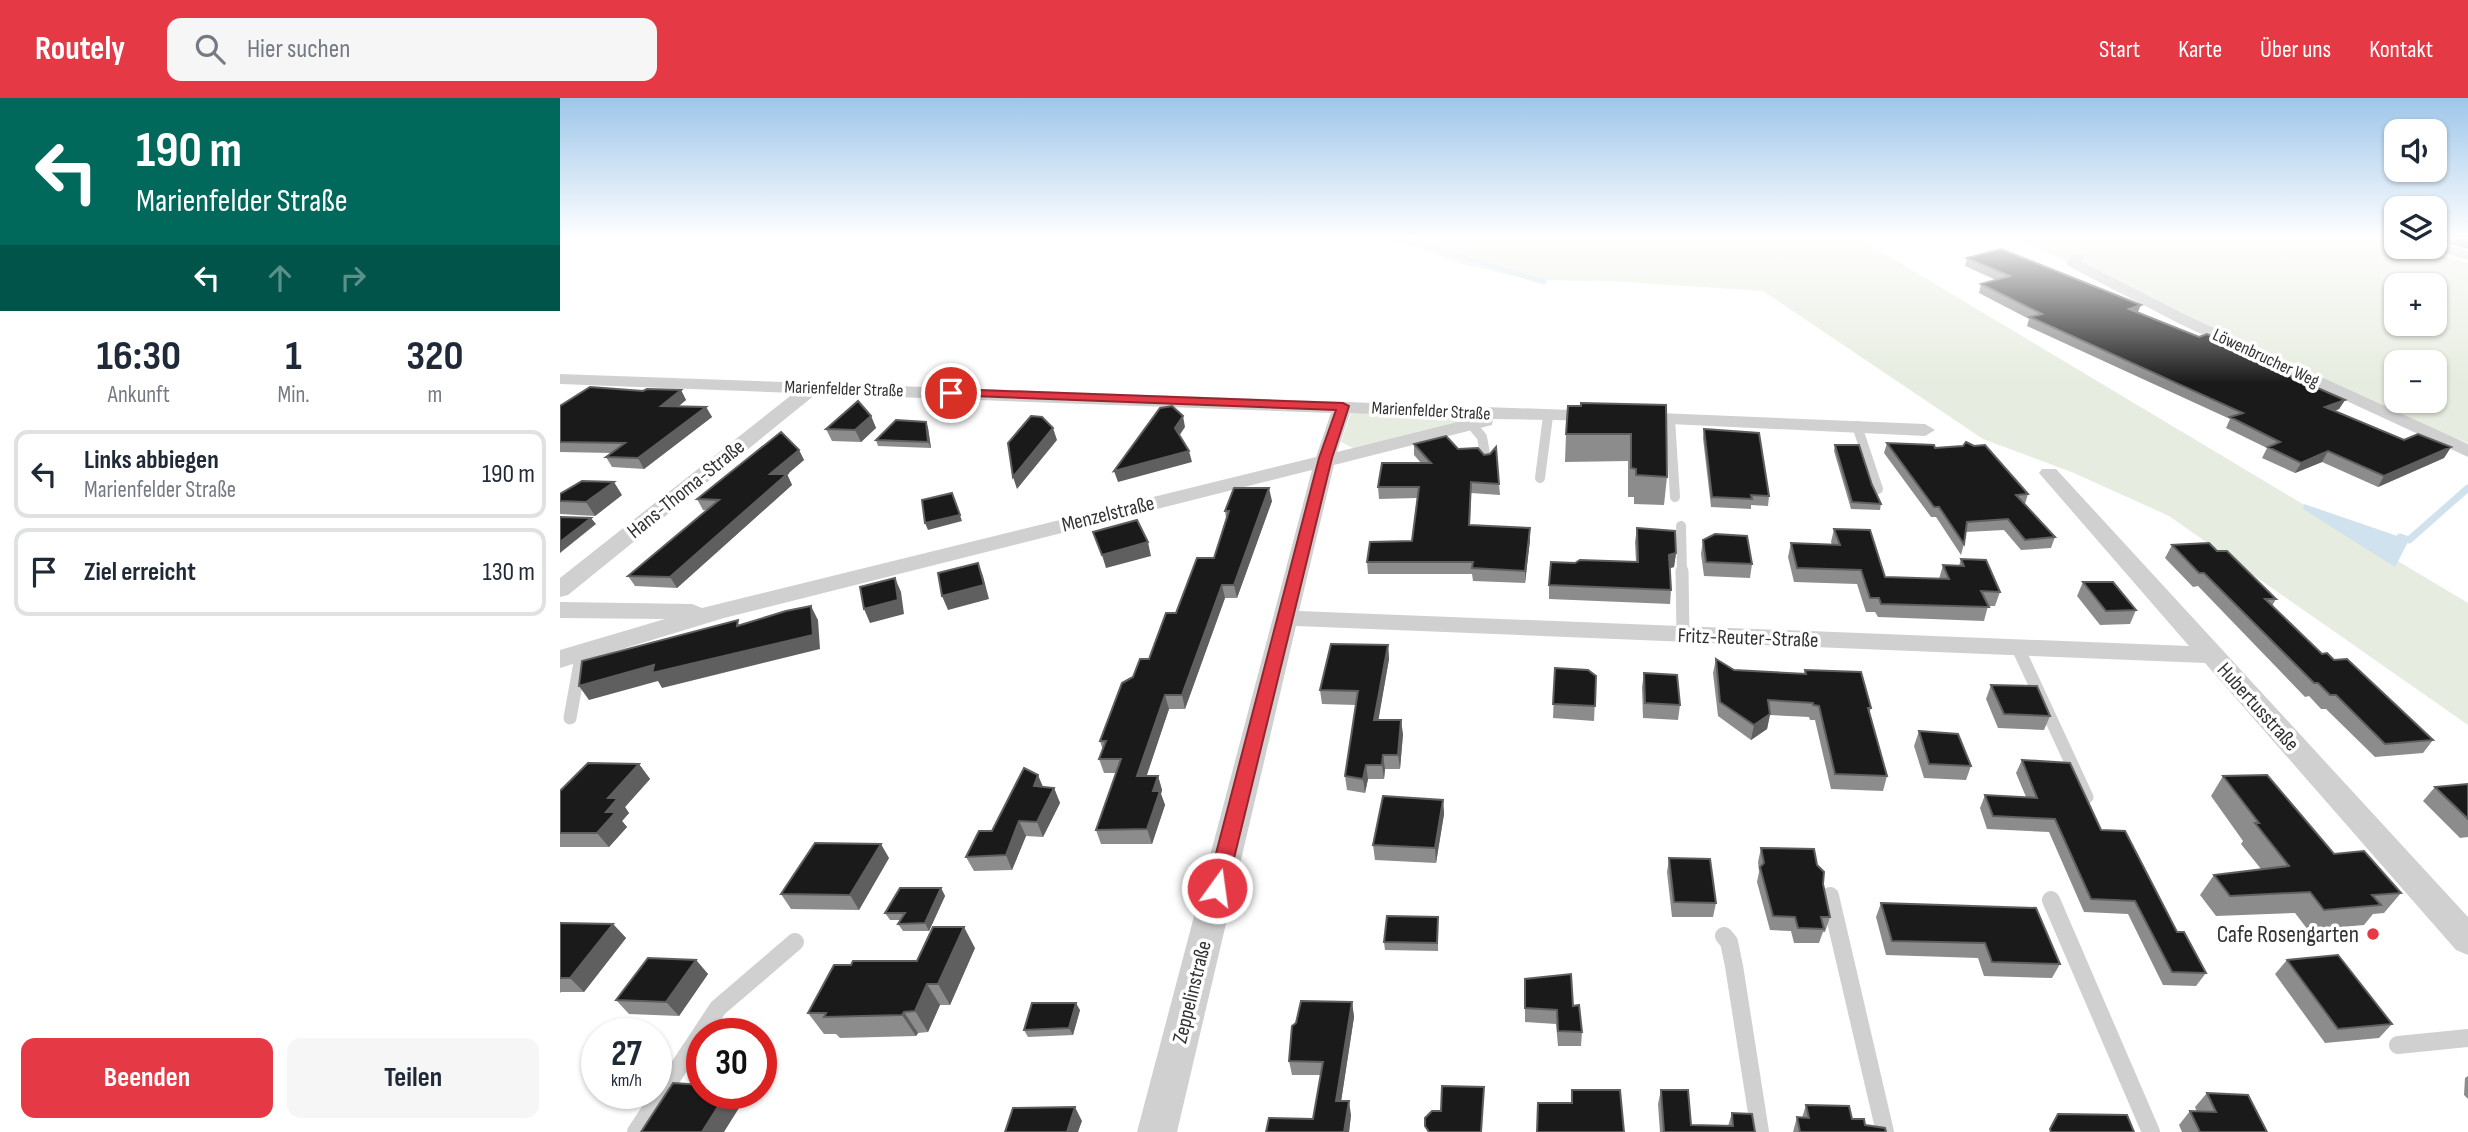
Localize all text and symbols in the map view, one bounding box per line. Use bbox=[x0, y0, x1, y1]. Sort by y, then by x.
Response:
search box bbox=[167, 18, 657, 81]
text: Routely bbox=[35, 29, 125, 69]
icon: search bbox=[191, 30, 229, 68]
text: Hier suchen bbox=[247, 34, 350, 65]
text: Start bbox=[2099, 35, 2140, 64]
text: Karte bbox=[2178, 35, 2222, 64]
text: Über uns bbox=[2260, 35, 2331, 64]
text: Kontakt bbox=[2369, 35, 2433, 64]
map controls bbox=[2384, 119, 2447, 413]
button: sound bbox=[2384, 119, 2447, 182]
text: 190 m bbox=[136, 122, 242, 181]
icon: left bbox=[21, 126, 112, 217]
text: Marienfelder Straße bbox=[136, 182, 348, 221]
button: layers bbox=[2384, 196, 2447, 259]
icon: left bbox=[188, 259, 226, 297]
icon: ahead bbox=[261, 259, 299, 297]
icon: right bbox=[334, 259, 372, 297]
button: + bbox=[2384, 273, 2447, 336]
street label: Löwenbrucher Weg bbox=[2209, 324, 2323, 392]
text: 16:30 bbox=[97, 331, 181, 382]
text: 1 bbox=[285, 331, 302, 382]
text: 320 bbox=[406, 331, 463, 382]
button: − bbox=[2384, 350, 2447, 413]
pin bbox=[921, 363, 981, 423]
icon: arrive bbox=[932, 374, 970, 412]
street label: Marienfelder Straße bbox=[784, 376, 904, 402]
text: Ankunft bbox=[108, 381, 170, 409]
text: Min. bbox=[278, 381, 310, 409]
text: m bbox=[427, 381, 442, 409]
street label: Marienfelder Straße bbox=[1371, 397, 1491, 425]
street label: Hans-Thoma-Straße bbox=[622, 434, 750, 544]
text: Links abbiegen bbox=[84, 445, 219, 476]
icon: left bbox=[25, 455, 63, 493]
text: 190 m bbox=[482, 459, 535, 490]
text: Marienfelder Straße bbox=[84, 476, 236, 504]
street label: Menzelstraße bbox=[1059, 490, 1157, 538]
icon: arrive bbox=[25, 553, 63, 591]
text: Ziel erreicht bbox=[84, 557, 196, 588]
text: 130 m bbox=[483, 557, 535, 588]
street label: Fritz-Reuter-Straße bbox=[1677, 623, 1819, 653]
street label: Hubertusstraße bbox=[2212, 658, 2304, 756]
position arrow bbox=[1180, 851, 1254, 925]
place label: Cafe Rosengarten bbox=[2217, 920, 2359, 949]
marker: Cafe Rosengarten bbox=[2365, 926, 2381, 942]
street label: Zeppelinstraße bbox=[1167, 938, 1217, 1046]
speed limit sign: 30 bbox=[686, 1018, 777, 1109]
text: 27 bbox=[611, 1033, 642, 1076]
button: Beenden bbox=[21, 1038, 273, 1118]
button: Teilen bbox=[287, 1038, 539, 1118]
text: km/h bbox=[611, 1070, 642, 1091]

